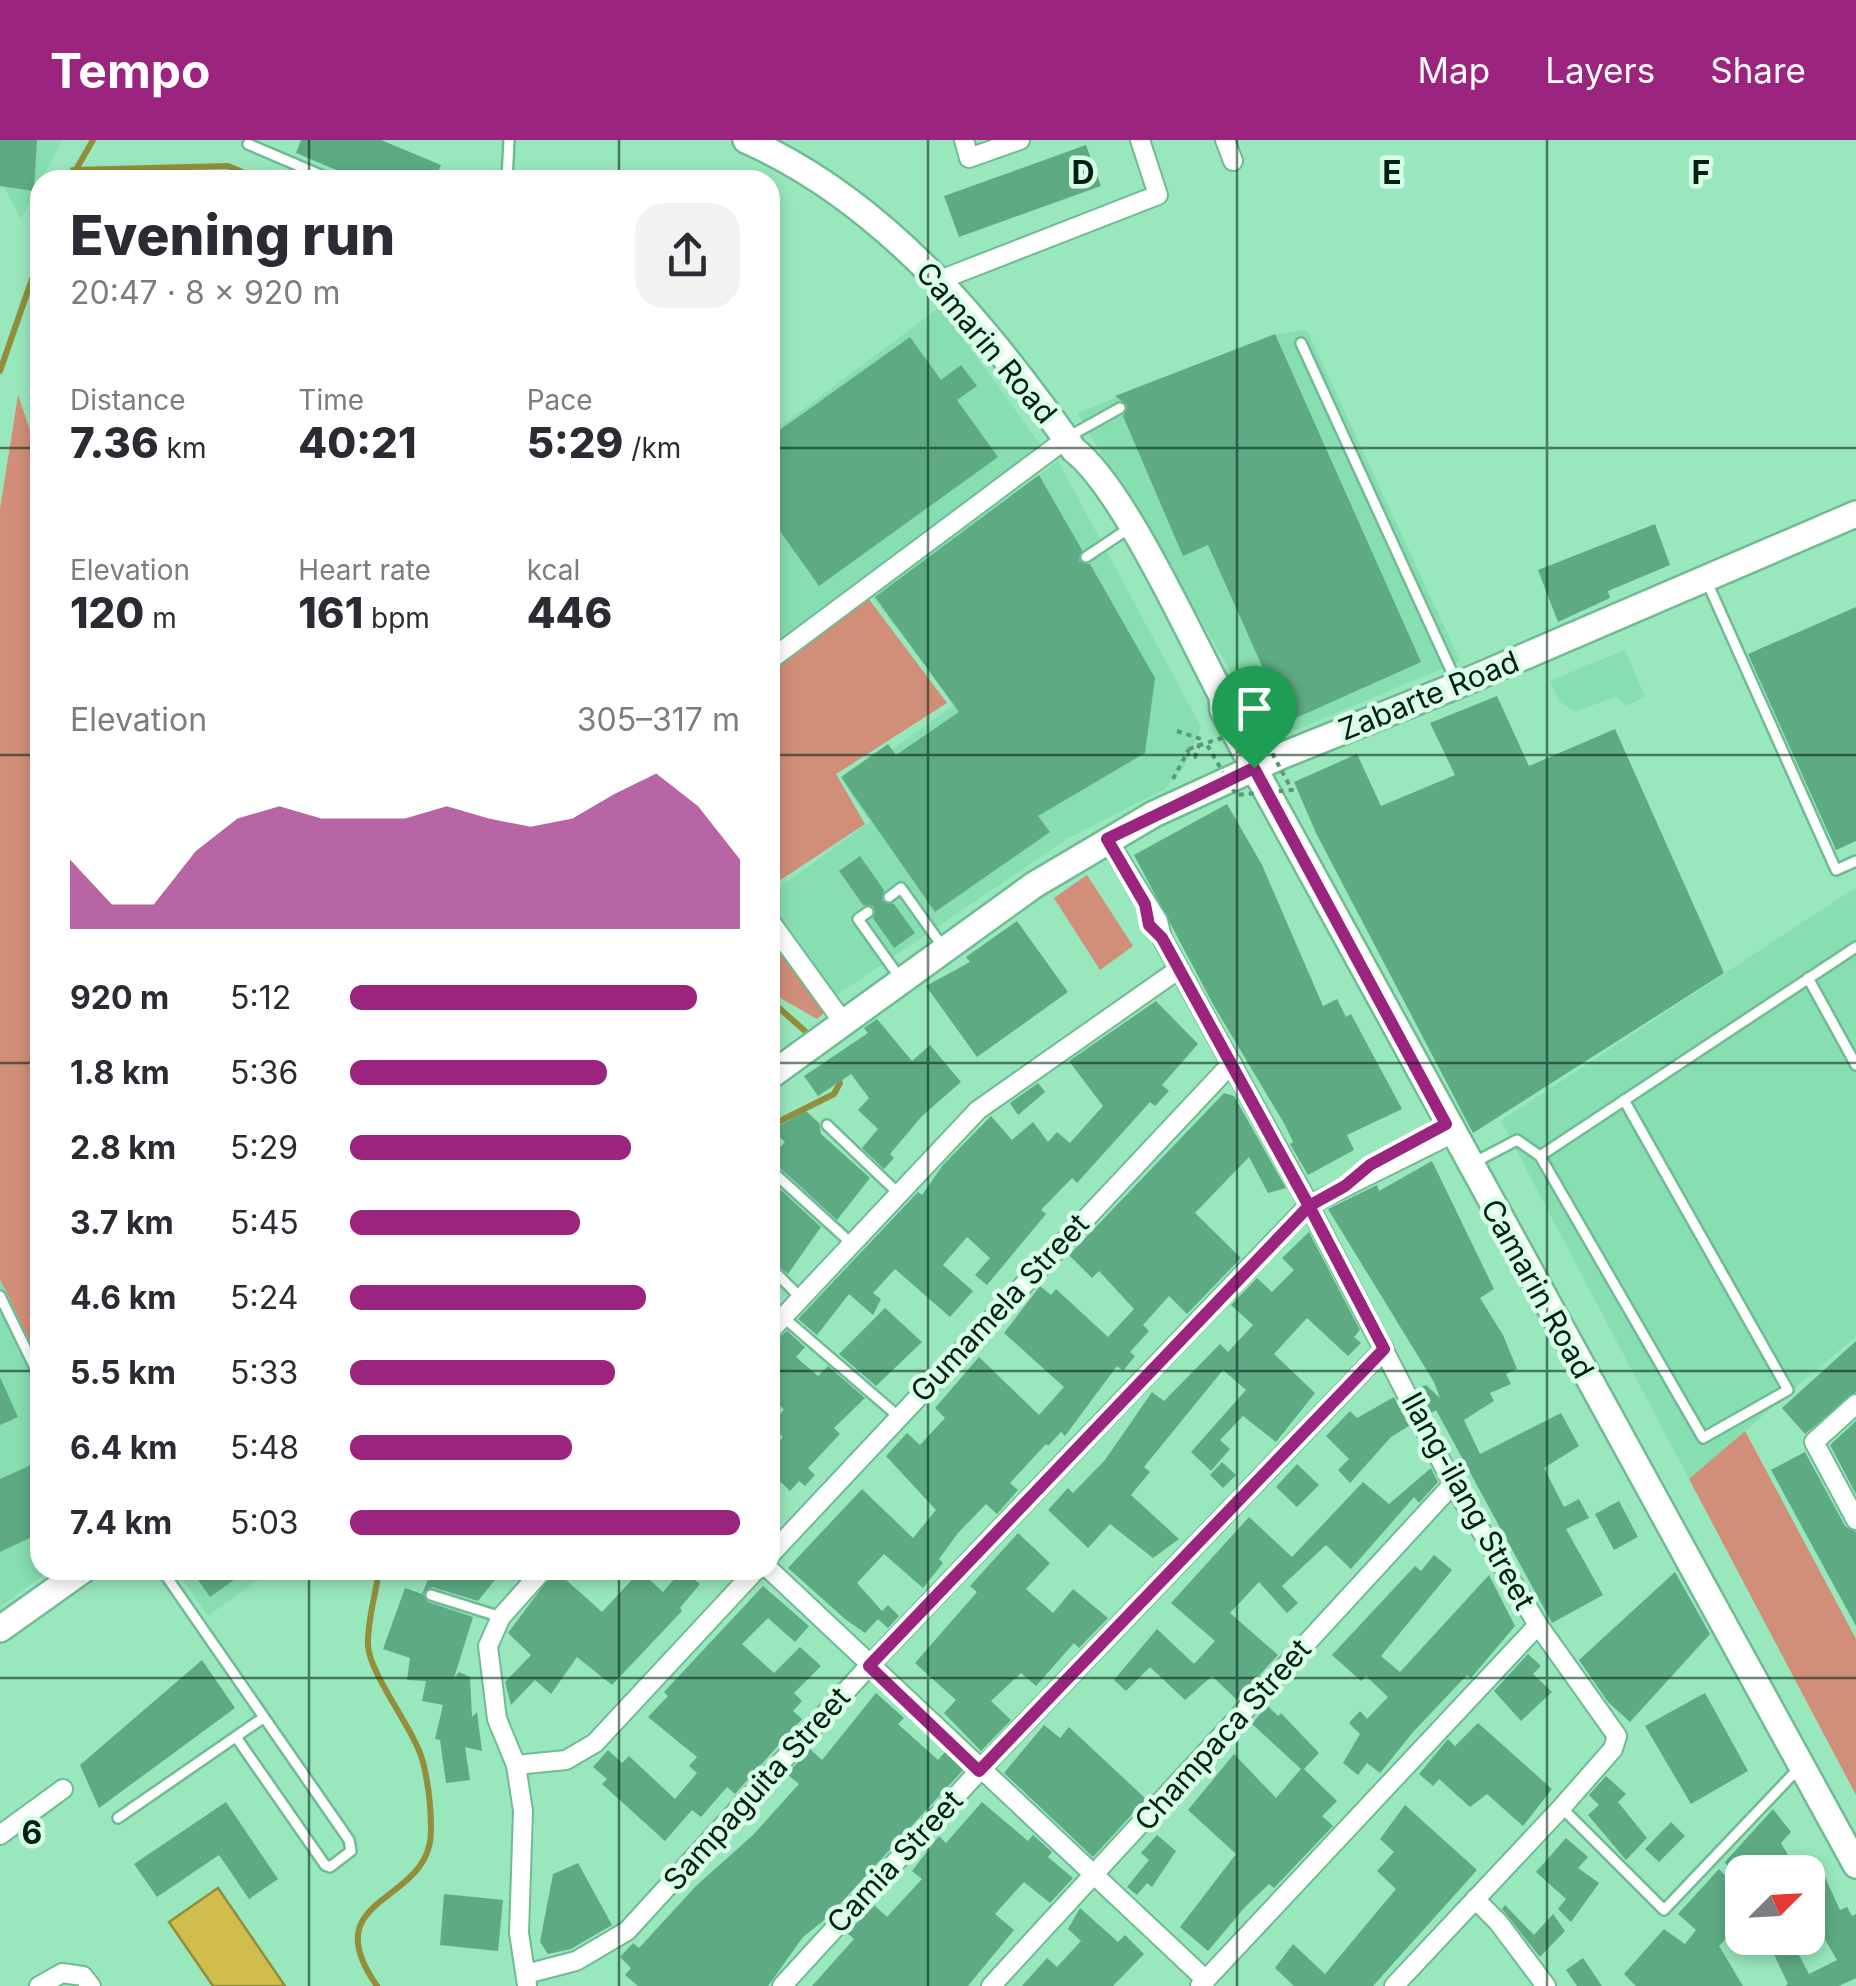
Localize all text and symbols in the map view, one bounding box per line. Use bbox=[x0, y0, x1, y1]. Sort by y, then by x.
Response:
text: Tempo bbox=[50, 41, 210, 100]
text: Map bbox=[1418, 49, 1490, 91]
text: Layers bbox=[1545, 49, 1655, 91]
text: Share bbox=[1710, 49, 1806, 91]
text: D bbox=[1071, 153, 1095, 192]
text: E bbox=[1382, 153, 1402, 192]
text: F bbox=[1692, 153, 1710, 192]
text: Evening run bbox=[70, 202, 395, 268]
button: share bbox=[635, 203, 740, 308]
street label: Camarin Road bbox=[909, 254, 1065, 430]
text: 20:47 · 8 × 920 m bbox=[70, 273, 340, 312]
text: Distance bbox=[70, 383, 186, 417]
text: Time bbox=[298, 383, 364, 417]
text: Pace bbox=[527, 383, 593, 417]
text: 7.36 bbox=[70, 417, 159, 468]
text: 40:21 bbox=[298, 417, 416, 468]
text: 5:29 bbox=[527, 417, 623, 468]
text: km bbox=[159, 431, 207, 465]
text: /km bbox=[623, 431, 681, 465]
text: Elevation bbox=[70, 553, 190, 587]
text: Heart rate bbox=[298, 553, 431, 587]
text: kcal bbox=[527, 553, 580, 587]
text: 120 bbox=[70, 587, 144, 638]
text: 161 bbox=[298, 587, 363, 638]
text: 446 bbox=[527, 587, 612, 638]
text: m bbox=[144, 601, 177, 635]
text: bpm bbox=[363, 601, 430, 635]
street label: Zabarte Road bbox=[1333, 643, 1524, 747]
pin bbox=[1212, 666, 1297, 769]
icon: arrive bbox=[1227, 681, 1282, 736]
text: Elevation bbox=[70, 700, 207, 739]
text: 305–317 m bbox=[577, 700, 740, 739]
text: 920 m bbox=[70, 978, 169, 1017]
text: 5:12 bbox=[230, 978, 291, 1017]
text: 1.8 km bbox=[70, 1053, 170, 1092]
text: 5:36 bbox=[230, 1053, 298, 1092]
text: 2.8 km bbox=[70, 1128, 176, 1167]
text: 5:29 bbox=[230, 1128, 298, 1167]
street label: Camarin Road bbox=[1474, 1193, 1602, 1384]
text: 3.7 km bbox=[70, 1203, 174, 1242]
text: 5:45 bbox=[230, 1203, 299, 1242]
street label: Gumamela Street bbox=[903, 1206, 1096, 1409]
text: 4.6 km bbox=[70, 1278, 176, 1317]
text: 5:24 bbox=[230, 1278, 298, 1317]
text: 5.5 km bbox=[70, 1353, 176, 1392]
text: 5:33 bbox=[230, 1353, 298, 1392]
street label: Ilang-ilang Street bbox=[1394, 1386, 1544, 1616]
text: 6.4 km bbox=[70, 1428, 178, 1467]
text: 5:48 bbox=[230, 1428, 299, 1467]
text: 7.4 km bbox=[70, 1503, 172, 1542]
text: 5:03 bbox=[230, 1503, 299, 1542]
street label: Champaca Street bbox=[1127, 1631, 1318, 1838]
street label: Sampaguita Street bbox=[655, 1679, 857, 1897]
street label: Camia Street bbox=[819, 1782, 970, 1940]
text: 6 bbox=[22, 1813, 42, 1852]
north arrow bbox=[1725, 1855, 1825, 1955]
map controls bbox=[1725, 1855, 1825, 1955]

